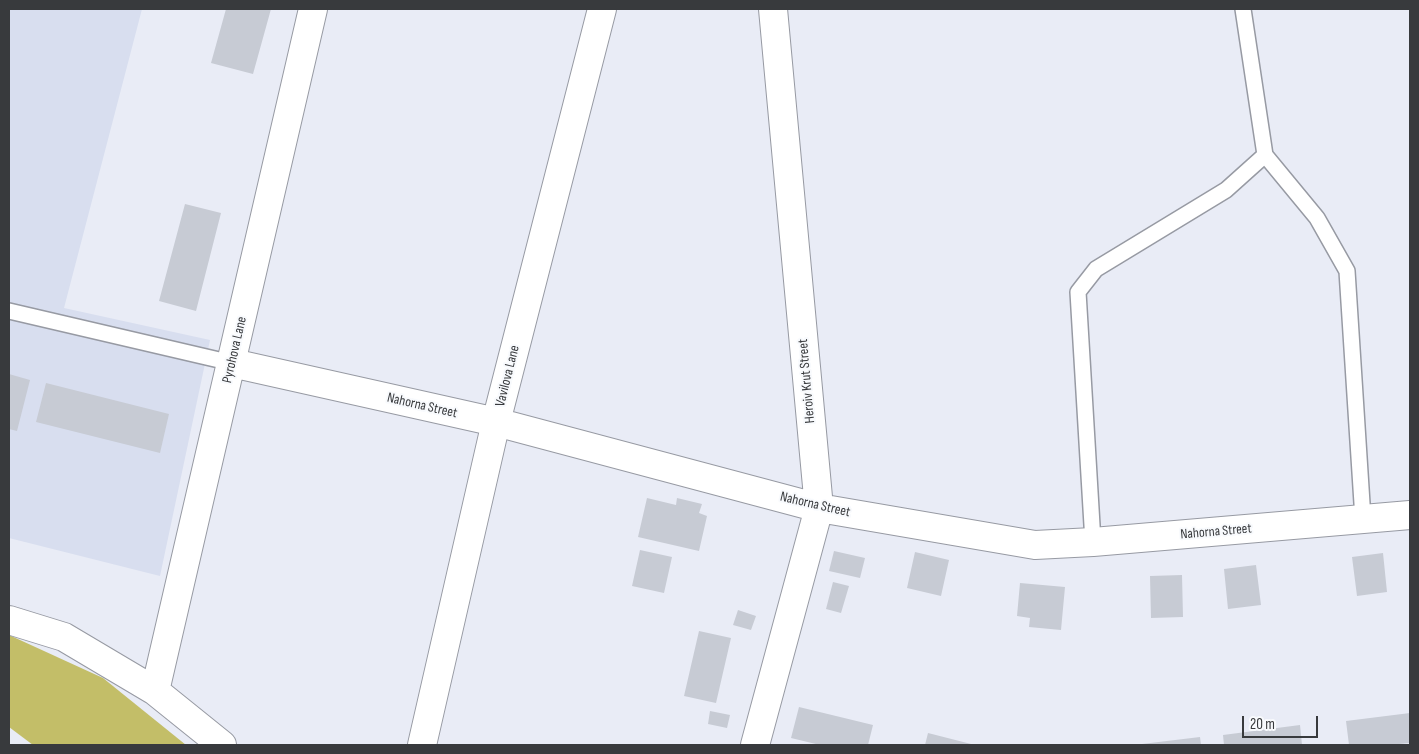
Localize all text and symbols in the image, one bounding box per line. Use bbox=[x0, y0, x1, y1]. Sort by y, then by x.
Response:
street label: Pyrohova Lane bbox=[219, 315, 251, 385]
street label: Heroiv Krut Street bbox=[795, 338, 819, 424]
street label: Vavilova Lane bbox=[492, 344, 524, 408]
street label: Nahorna Street bbox=[385, 390, 459, 422]
street label: Nahorna Street bbox=[778, 489, 852, 521]
street label: Nahorna Street bbox=[1180, 521, 1252, 543]
scale bar bbox=[1244, 706, 1320, 738]
text: 20 m bbox=[1250, 715, 1275, 734]

